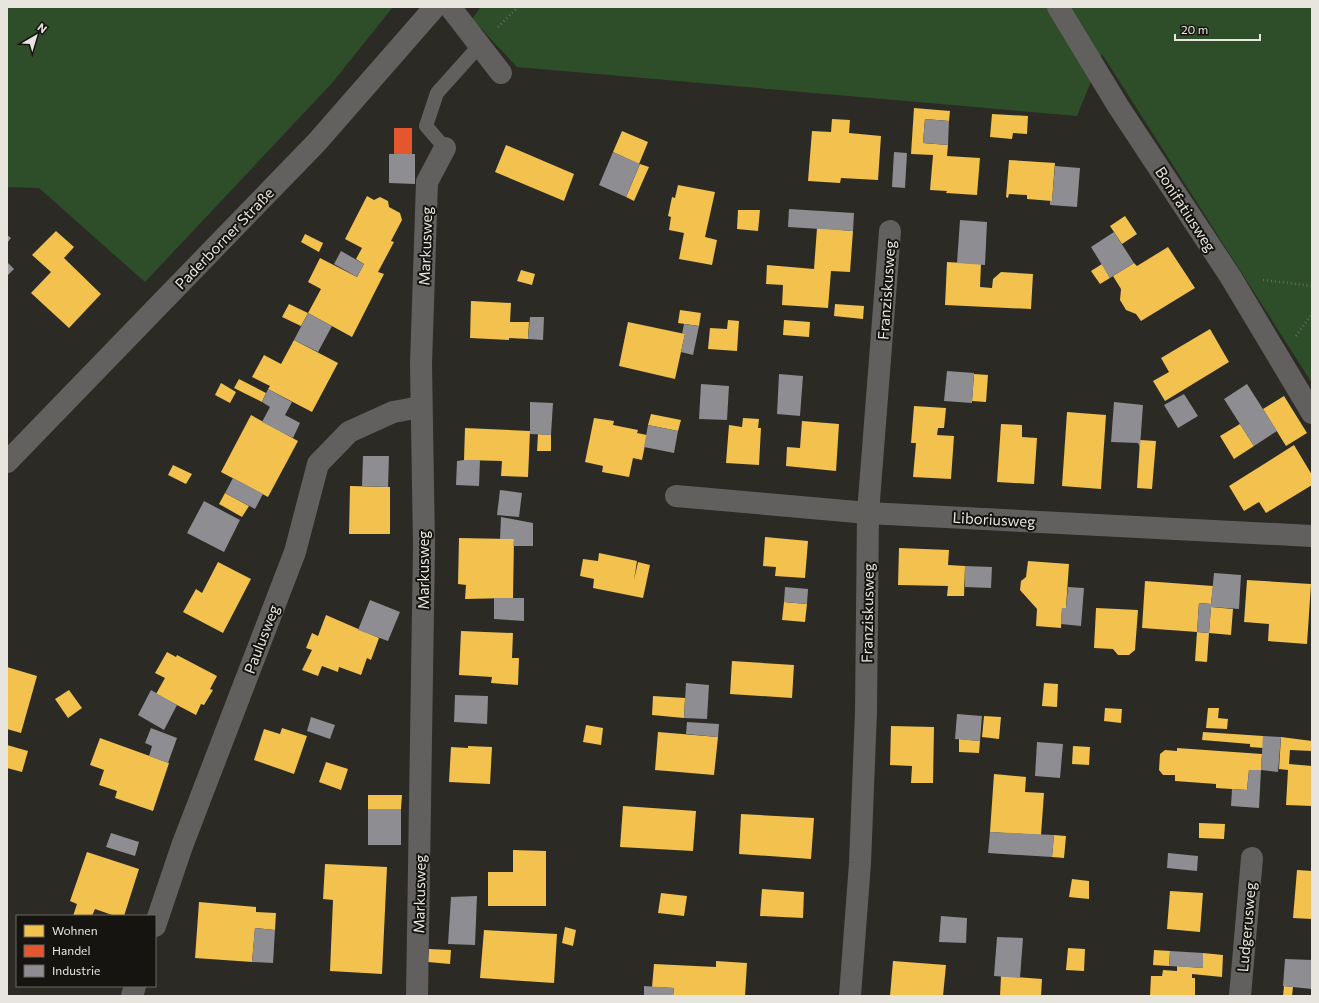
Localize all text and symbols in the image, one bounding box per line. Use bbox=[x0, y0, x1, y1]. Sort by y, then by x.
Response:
north arrow bbox=[16, 16, 56, 56]
scale bar bbox=[1175, 16, 1260, 42]
text: N bbox=[35, 20, 50, 35]
text: 20 m bbox=[1181, 22, 1208, 36]
street label: Bonifatiusweg bbox=[1152, 163, 1220, 255]
street label: Paderborner Straße bbox=[171, 183, 277, 293]
street label: Markusweg bbox=[415, 206, 435, 286]
street label: Franziskusweg bbox=[874, 240, 898, 340]
street label: Liboriusweg bbox=[952, 508, 1036, 530]
street label: Markusweg bbox=[414, 530, 432, 610]
street label: Franziskusweg bbox=[857, 563, 877, 663]
street label: Paulusweg bbox=[240, 602, 282, 676]
street label: Markusweg bbox=[409, 854, 429, 934]
street label: Ludgerusweg bbox=[1233, 881, 1259, 973]
legend bbox=[16, 915, 156, 987]
text: Wohnen bbox=[52, 923, 98, 937]
text: Handel bbox=[52, 943, 90, 957]
text: Industrie bbox=[52, 963, 100, 977]

